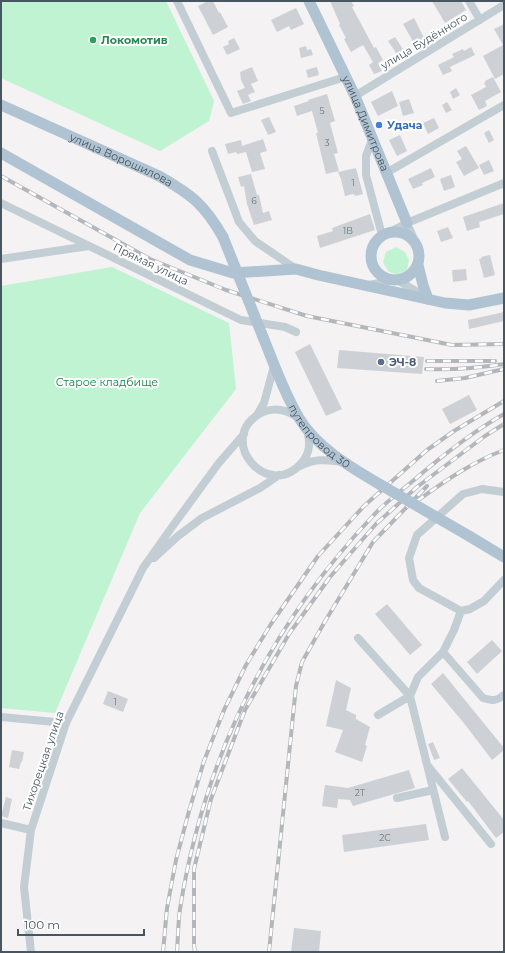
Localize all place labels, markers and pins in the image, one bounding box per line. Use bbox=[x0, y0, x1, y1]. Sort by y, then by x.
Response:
place label: Локомотив bbox=[101, 33, 168, 47]
marker: Локомотив bbox=[88, 35, 98, 45]
place label: Удача bbox=[387, 118, 422, 132]
marker: Удача bbox=[374, 120, 384, 130]
place label: ЭЧ-8 bbox=[389, 355, 416, 369]
marker: ЭЧ-8 bbox=[376, 357, 386, 367]

